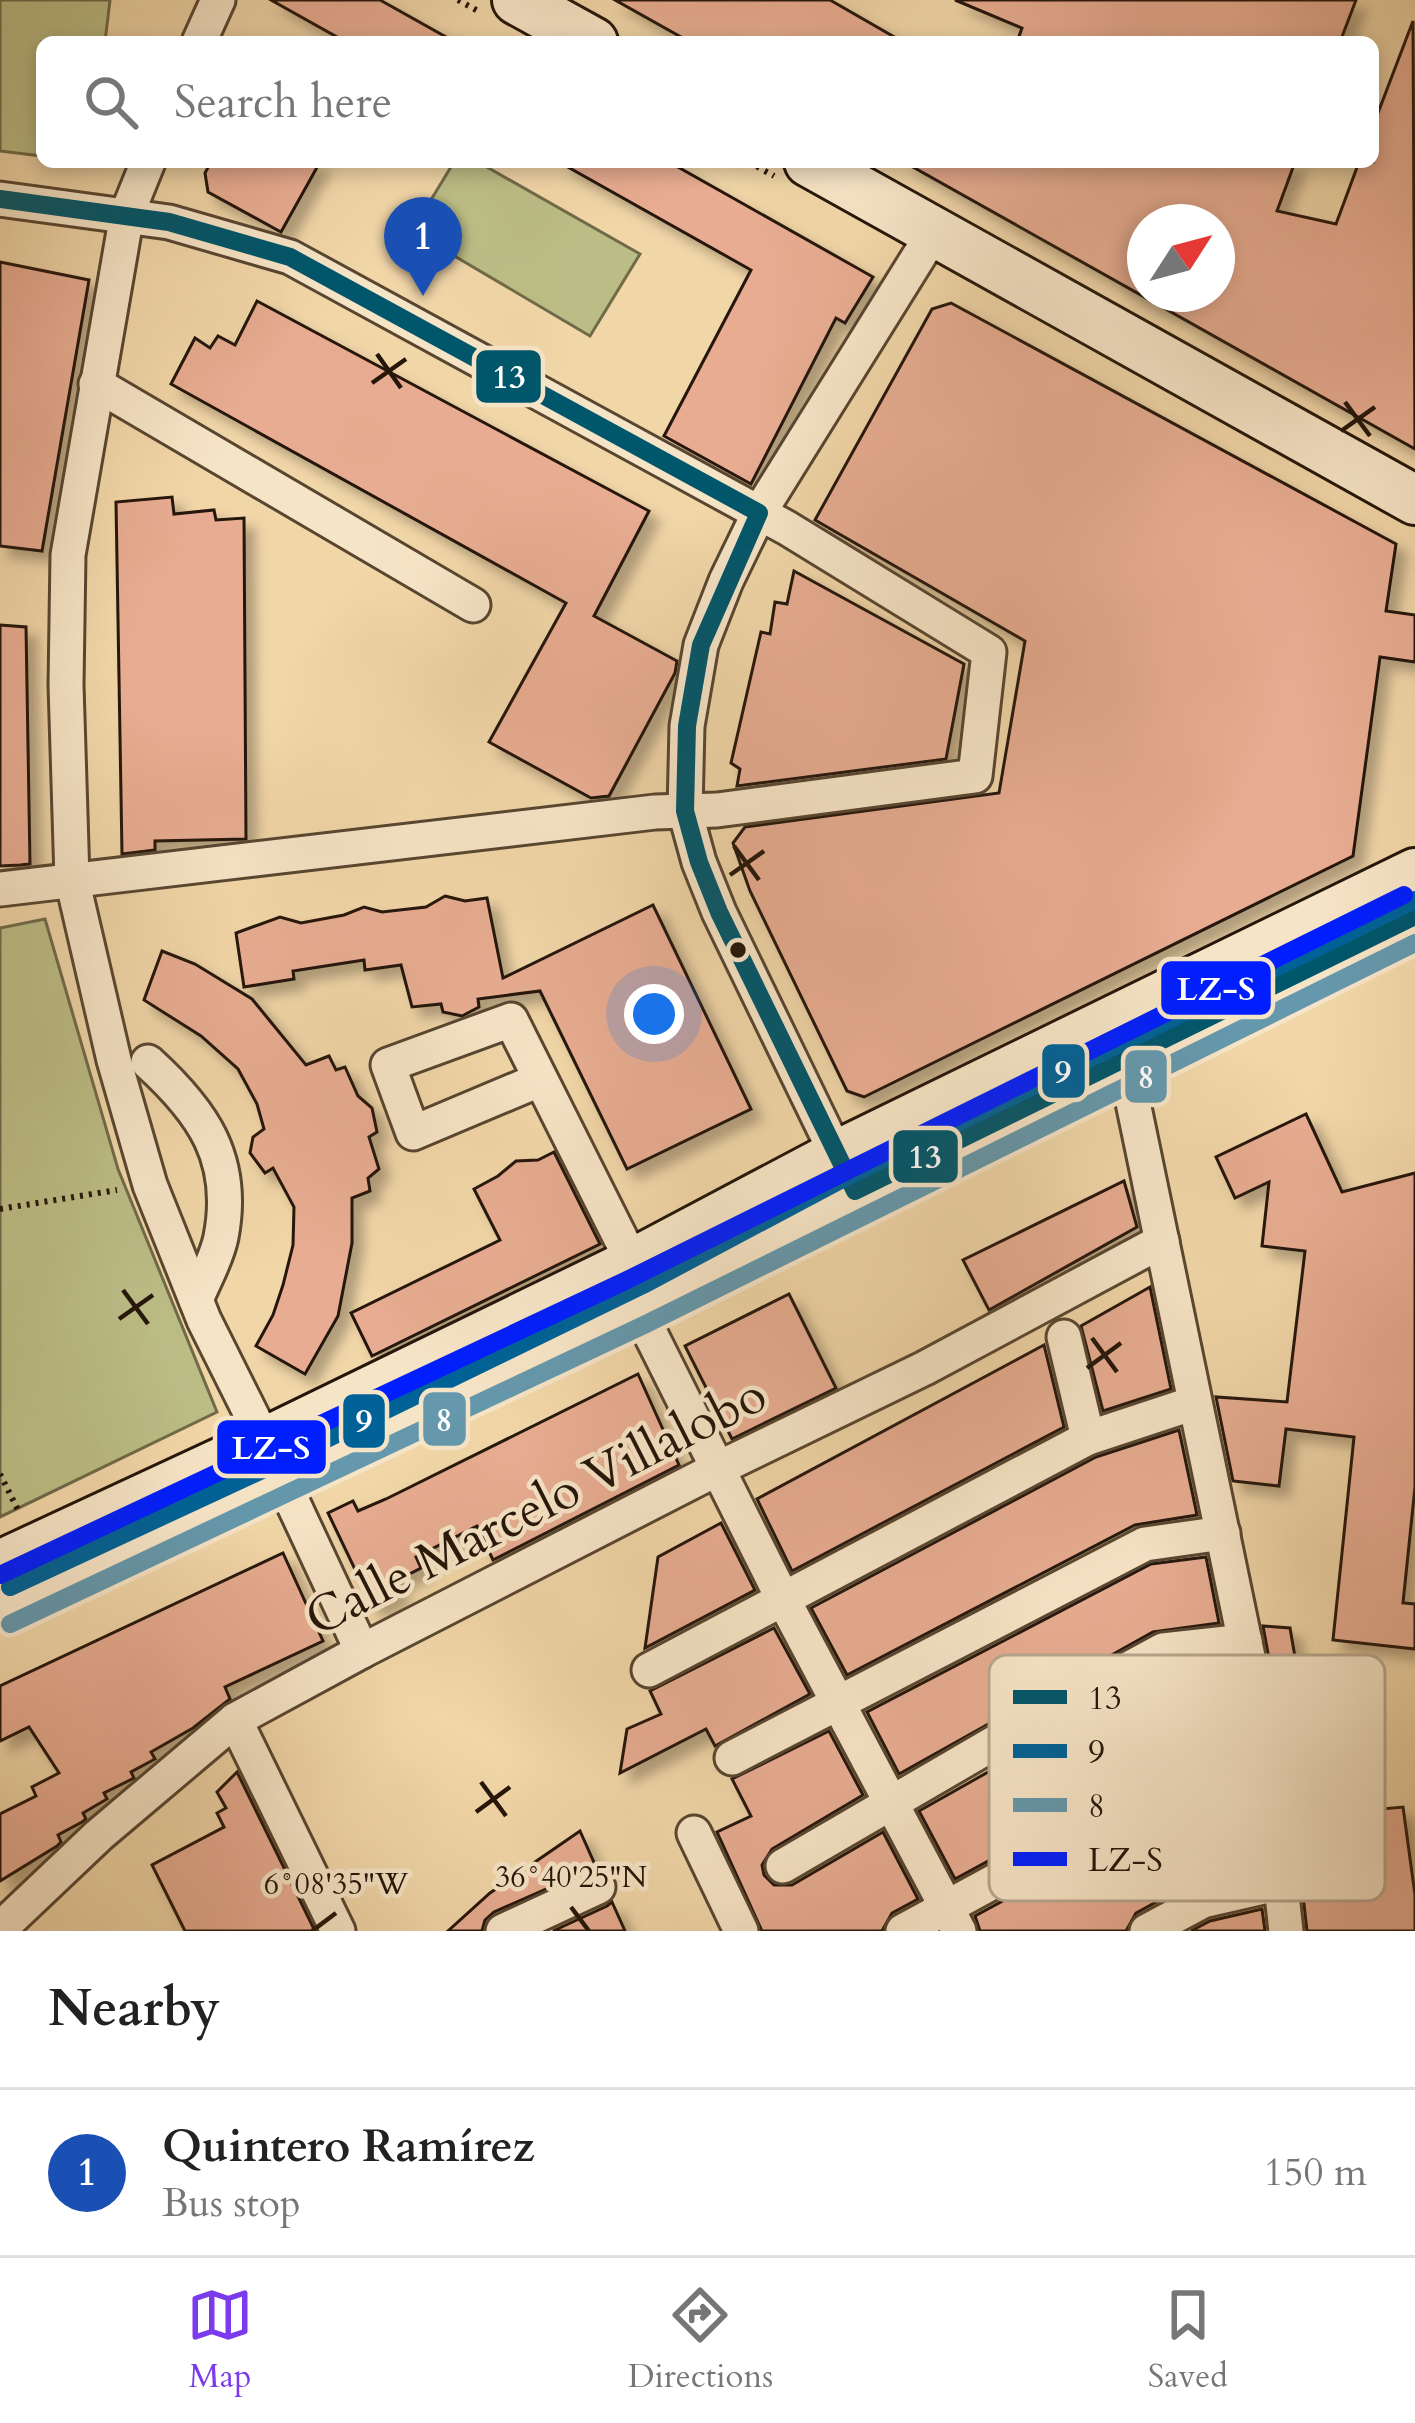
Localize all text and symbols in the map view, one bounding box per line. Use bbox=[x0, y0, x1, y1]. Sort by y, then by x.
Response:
search box bbox=[36, 36, 1379, 168]
icon: search bbox=[78, 69, 144, 135]
text: Search here bbox=[174, 72, 392, 133]
pin: 1 bbox=[384, 197, 462, 296]
north arrow bbox=[1127, 204, 1235, 312]
line badge: 13 bbox=[474, 348, 543, 405]
text: 13 bbox=[492, 355, 526, 400]
unlabelled marker bbox=[727, 939, 749, 961]
line badge: LZ-S bbox=[1159, 959, 1273, 1017]
text: LZ-S bbox=[1177, 967, 1255, 1012]
your location bbox=[624, 984, 684, 1044]
line badge: 9 bbox=[1040, 1042, 1087, 1100]
line badge: 8 bbox=[1123, 1048, 1169, 1105]
text: 9 bbox=[1055, 1050, 1072, 1095]
text: 8 bbox=[1138, 1055, 1154, 1100]
line badge: 13 bbox=[891, 1128, 960, 1185]
text: 13 bbox=[908, 1135, 942, 1180]
street label: Calle Marcelo Villalobo bbox=[294, 1360, 778, 1654]
line badge: 8 bbox=[421, 1390, 468, 1448]
line badge: 9 bbox=[341, 1392, 387, 1450]
text: 8 bbox=[436, 1398, 452, 1443]
text: 9 bbox=[356, 1399, 373, 1444]
line badge: LZ-S bbox=[215, 1418, 328, 1476]
text: LZ-S bbox=[232, 1426, 310, 1471]
legend bbox=[989, 1655, 1385, 1901]
text: 13 bbox=[1088, 1676, 1122, 1721]
text: 9 bbox=[1088, 1730, 1105, 1775]
text: 8 bbox=[1088, 1784, 1105, 1829]
text: LZ-S bbox=[1088, 1838, 1163, 1883]
text: 36°40'25"N bbox=[495, 1857, 647, 1898]
text: 6°08'35"W bbox=[264, 1864, 409, 1905]
text: Nearby bbox=[48, 1974, 220, 2044]
text: Quintero Ramírez bbox=[162, 2116, 535, 2177]
text: 1 bbox=[77, 2146, 97, 2199]
text: 150 m bbox=[1264, 2146, 1367, 2199]
text: Bus stop bbox=[162, 2177, 301, 2230]
tab: Map bbox=[187, 2282, 253, 2399]
tab: Directions bbox=[628, 2282, 773, 2399]
tab: Saved bbox=[1148, 2282, 1228, 2399]

